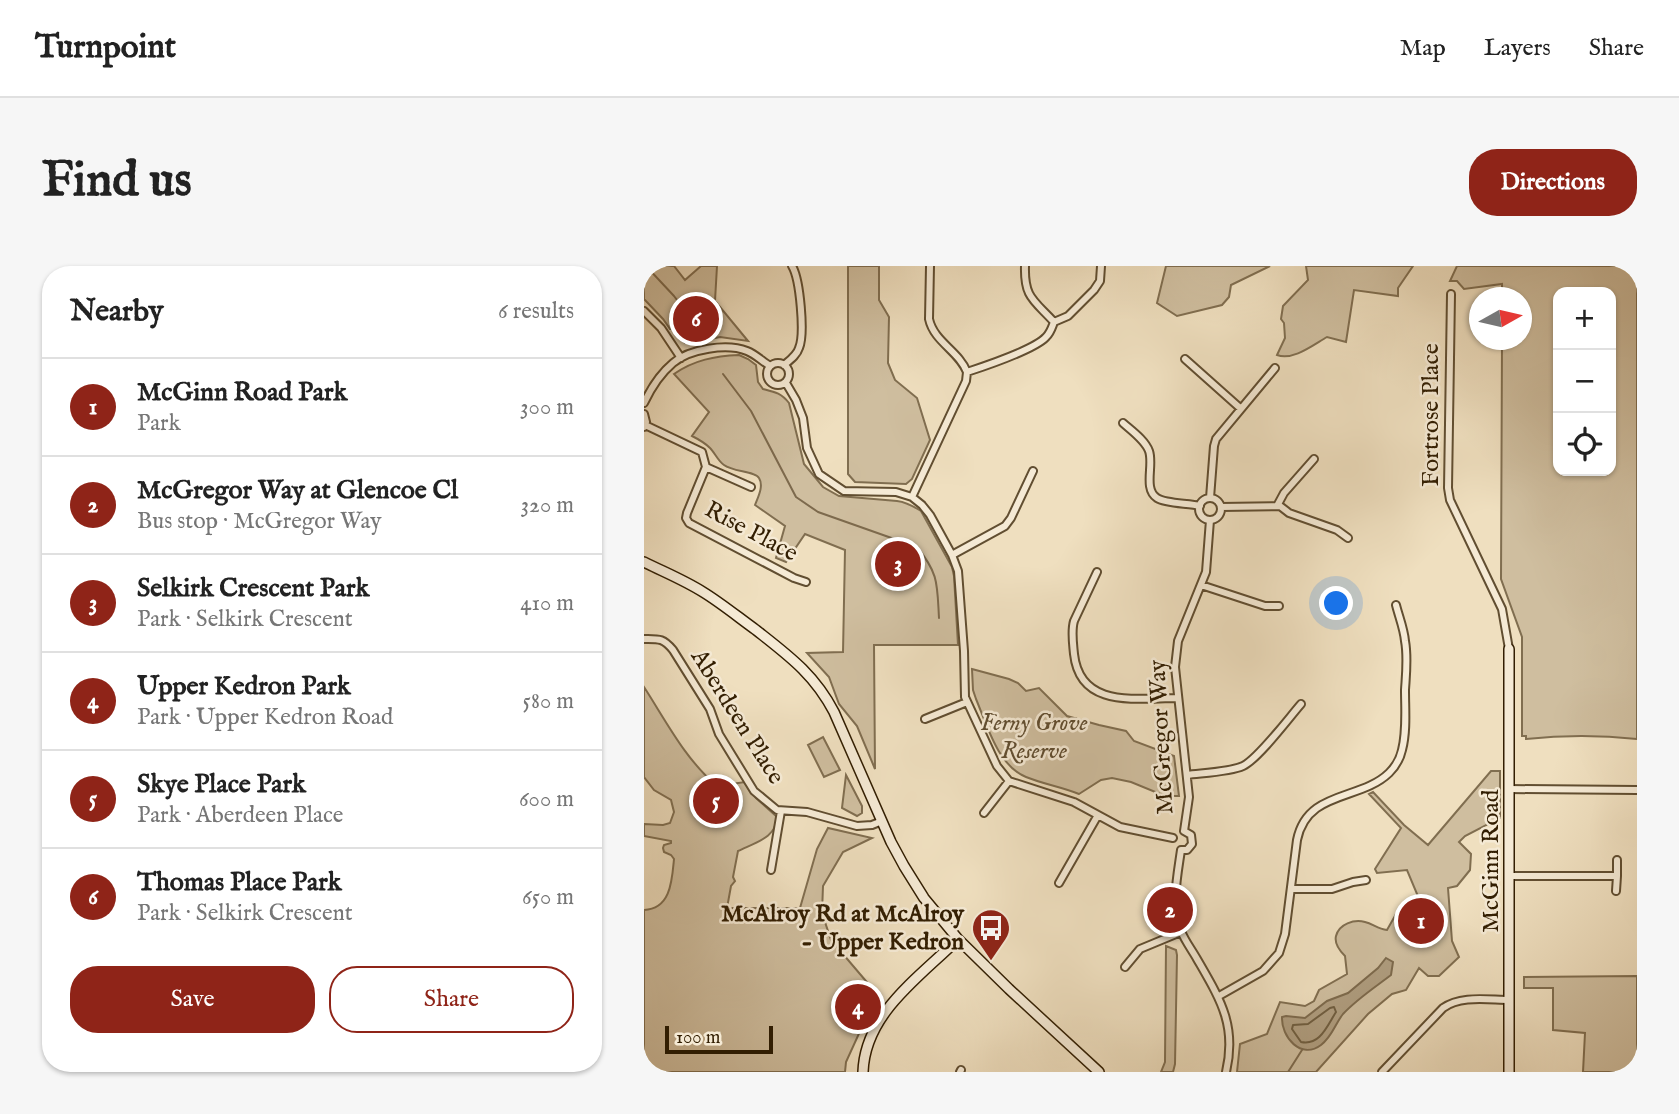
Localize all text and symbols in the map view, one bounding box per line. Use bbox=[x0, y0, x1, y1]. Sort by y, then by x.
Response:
text: Turnpoint bbox=[35, 27, 176, 69]
text: Map bbox=[1400, 33, 1446, 64]
text: Layers bbox=[1484, 33, 1551, 64]
text: Share bbox=[1589, 33, 1644, 64]
button: Directions bbox=[1469, 149, 1637, 216]
text: Find us bbox=[42, 151, 192, 213]
north arrow bbox=[1469, 287, 1532, 350]
map controls bbox=[1553, 287, 1616, 476]
button: + bbox=[1553, 287, 1616, 350]
text: Nearby bbox=[70, 293, 163, 331]
pin: 6 bbox=[673, 293, 719, 345]
text: 6 results bbox=[498, 297, 574, 326]
street label: Fortrose Place bbox=[1416, 343, 1447, 487]
button: − bbox=[1553, 350, 1616, 413]
text: McGinn Road Park bbox=[137, 376, 347, 409]
text: 1 bbox=[89, 393, 97, 422]
text: 300 m bbox=[520, 393, 574, 422]
text: Park bbox=[137, 409, 181, 438]
button: locate bbox=[1553, 413, 1616, 476]
text: McGregor Way at Glencoe Cl bbox=[137, 474, 458, 507]
text: 2 bbox=[88, 491, 98, 520]
text: 320 m bbox=[521, 491, 574, 520]
street label: Rise Place bbox=[699, 495, 803, 569]
text: Bus stop · McGregor Way bbox=[137, 507, 382, 536]
pin: 3 bbox=[875, 538, 921, 590]
text: Selkirk Crescent Park bbox=[137, 572, 369, 605]
your location bbox=[1319, 586, 1353, 620]
text: 3 bbox=[89, 589, 97, 618]
text: 410 m bbox=[520, 589, 574, 618]
text: Park · Selkirk Crescent bbox=[137, 605, 353, 634]
street label: Aberdeen Place bbox=[683, 643, 791, 790]
street label: McGregor Way bbox=[1142, 659, 1182, 815]
text: Upper Kedron Park bbox=[137, 670, 351, 703]
text: 4 bbox=[87, 687, 99, 716]
text: 580 m bbox=[523, 687, 574, 716]
text: Park · Upper Kedron Road bbox=[137, 703, 393, 732]
park label: Ferny Grove Reserve bbox=[981, 708, 1087, 767]
text: Skye Place Park bbox=[137, 768, 306, 801]
pin: 5 bbox=[693, 775, 739, 827]
text: 5 bbox=[89, 785, 97, 814]
text: 600 m bbox=[519, 785, 574, 814]
street label: McGinn Road bbox=[1476, 789, 1507, 933]
text: Park · Aberdeen Place bbox=[137, 801, 343, 830]
text: Thomas Place Park bbox=[137, 866, 342, 899]
text: 6 bbox=[88, 883, 98, 912]
text: 650 m bbox=[522, 883, 574, 912]
pin: 2 bbox=[1147, 884, 1193, 936]
pin: 1 bbox=[1398, 895, 1444, 947]
text: Park · Selkirk Crescent bbox=[137, 899, 353, 928]
place label: McAlroy Rd at McAlroy - Upper Kedron bbox=[721, 899, 965, 958]
bus stop icon: McAlroy Rd at McAlroy - Upper Kedron bbox=[970, 907, 1012, 962]
button: Save bbox=[70, 966, 315, 1033]
button: Share bbox=[329, 966, 574, 1033]
pin: 4 bbox=[835, 981, 881, 1033]
scale bar bbox=[665, 1023, 774, 1055]
text: 100 m bbox=[676, 1026, 720, 1050]

